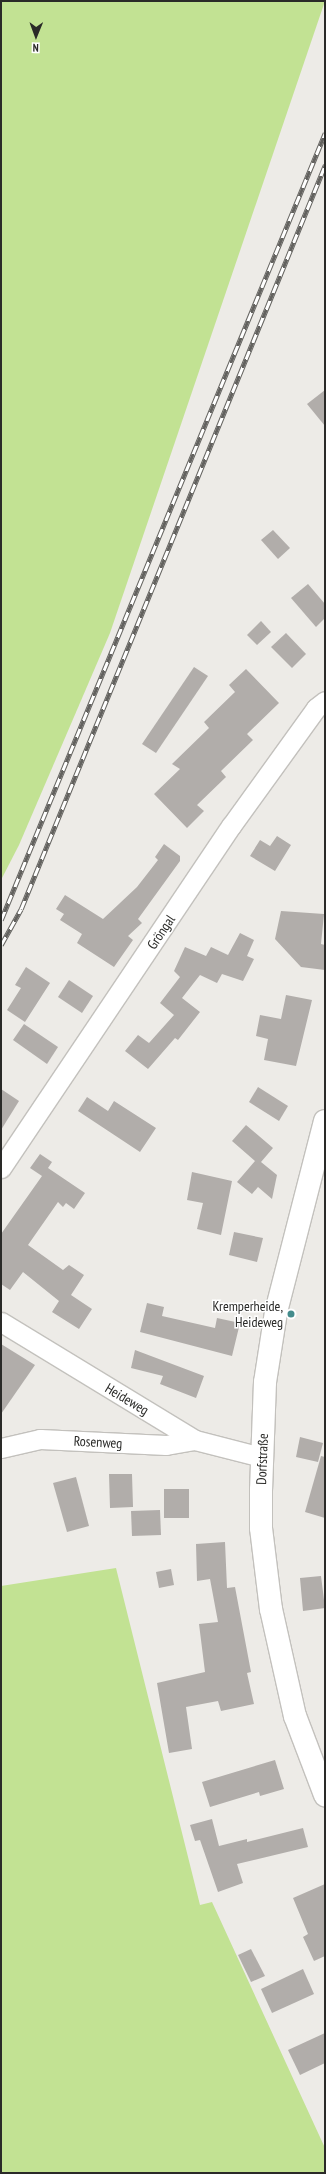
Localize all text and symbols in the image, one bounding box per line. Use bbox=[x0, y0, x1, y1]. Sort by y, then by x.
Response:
north arrow bbox=[16, 16, 56, 56]
text: N bbox=[33, 41, 39, 55]
street label: Gröngal bbox=[143, 912, 179, 952]
place label: Kremperheide, Heideweg bbox=[213, 1298, 283, 1330]
marker: Kremperheide, Heideweg bbox=[286, 1309, 296, 1319]
street label: Heideweg bbox=[102, 1379, 152, 1419]
street label: Rosenweg bbox=[73, 1432, 123, 1452]
street label: Dorfstraße bbox=[253, 1433, 271, 1485]

